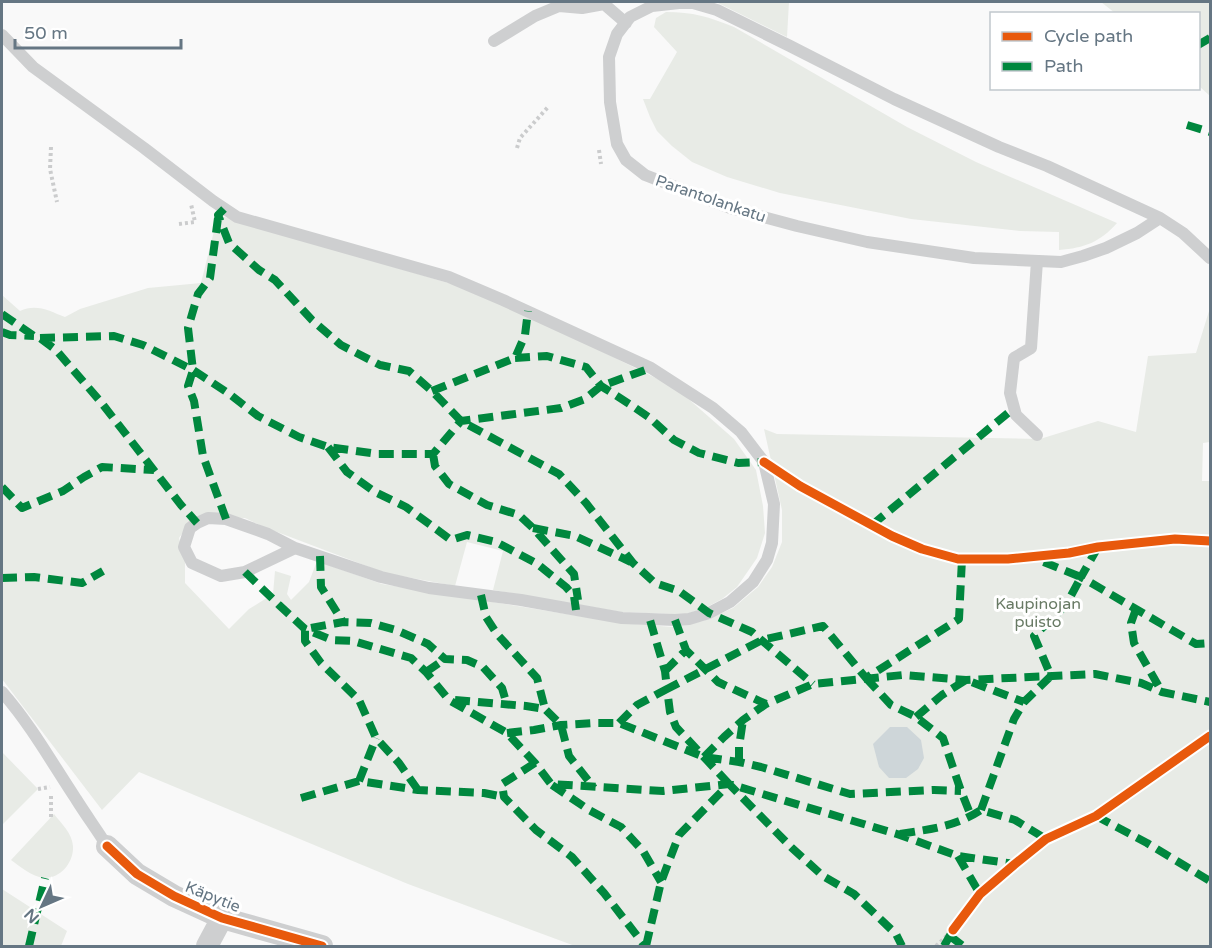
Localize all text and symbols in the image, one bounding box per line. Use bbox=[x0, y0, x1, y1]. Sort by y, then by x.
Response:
scale bar bbox=[15, 12, 182, 50]
legend bbox=[990, 12, 1200, 90]
text: 50 m bbox=[24, 22, 68, 44]
text: Cycle path bbox=[1044, 25, 1133, 47]
text: Path bbox=[1044, 55, 1083, 77]
street label: Parantolankatu bbox=[653, 171, 769, 227]
park label: Kaupinojan puisto bbox=[995, 594, 1081, 632]
north arrow bbox=[12, 876, 72, 936]
street label: Käpytie bbox=[182, 877, 243, 917]
text: N bbox=[20, 904, 44, 927]

